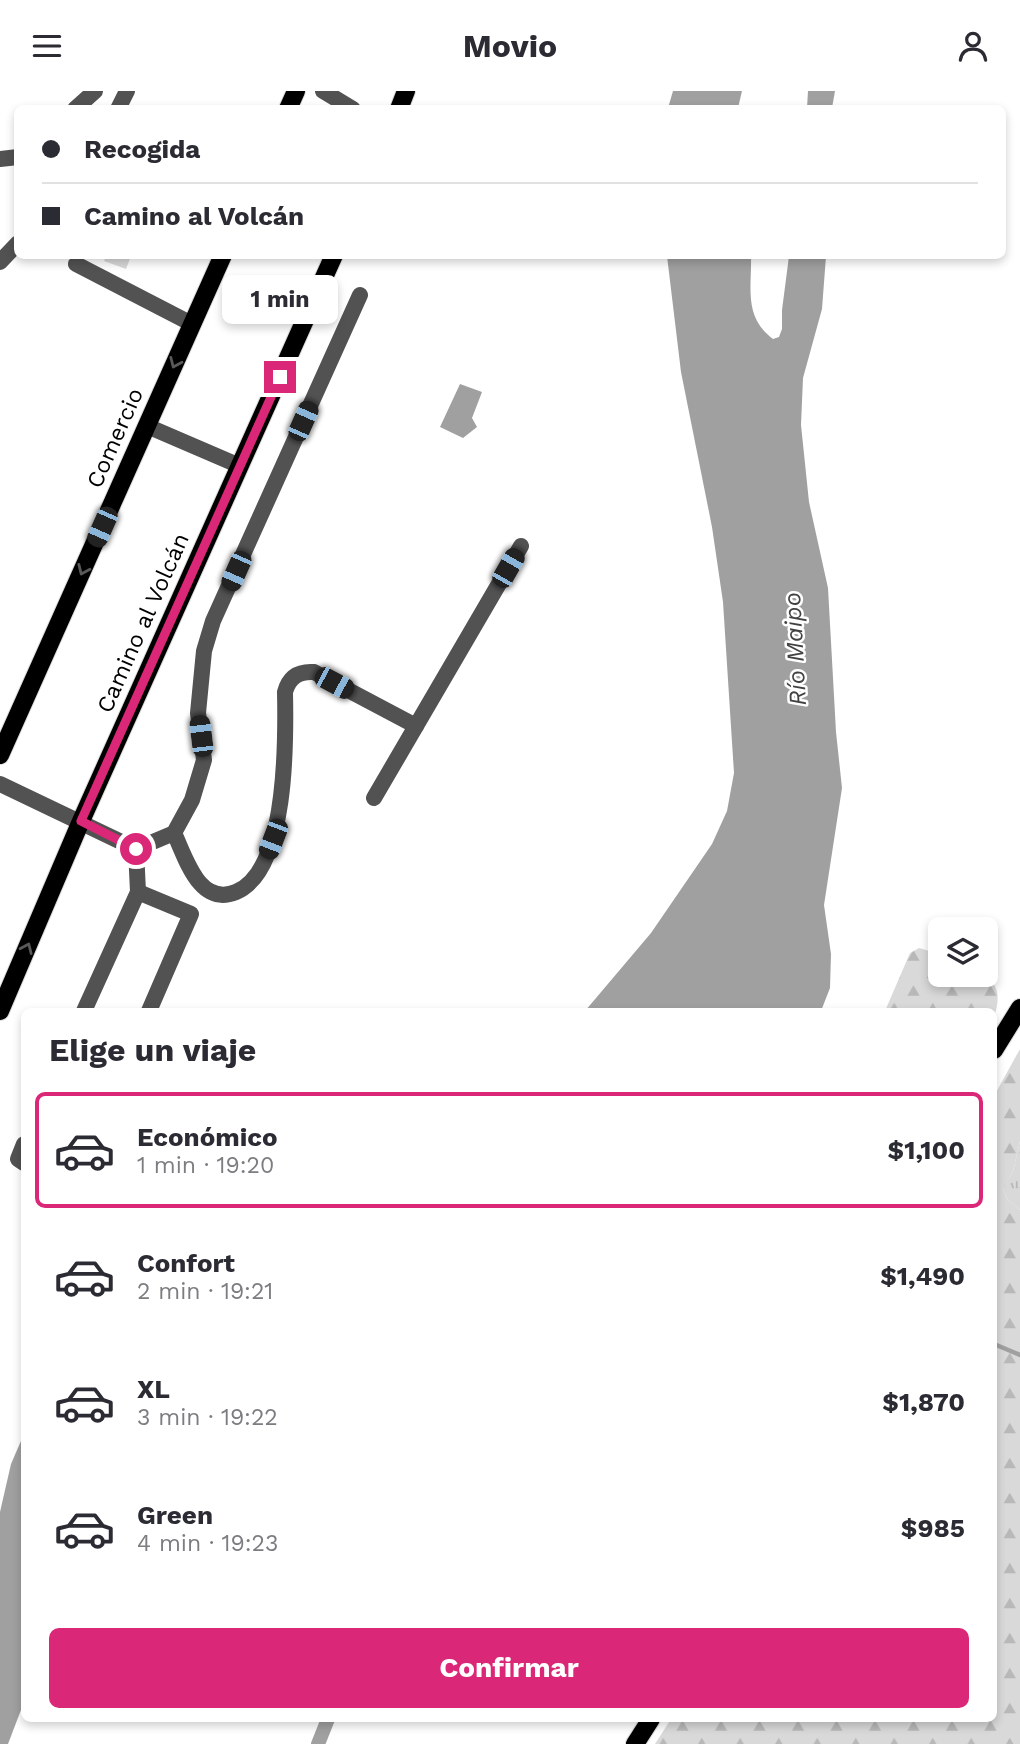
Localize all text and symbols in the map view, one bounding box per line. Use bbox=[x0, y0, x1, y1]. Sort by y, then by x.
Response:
icon: menu bbox=[28, 27, 66, 65]
text: Movio bbox=[463, 27, 557, 65]
icon: person bbox=[954, 27, 992, 65]
text: Recogida bbox=[84, 134, 200, 164]
text: Camino al Volcán bbox=[84, 201, 304, 231]
callout: 1 min bbox=[222, 275, 338, 324]
text: 1 min bbox=[250, 286, 310, 313]
one-way arrow bbox=[169, 355, 183, 368]
route end bbox=[264, 361, 296, 393]
street label: Comercio bbox=[81, 384, 149, 492]
car bbox=[285, 398, 322, 444]
car bbox=[84, 504, 121, 550]
street label: Camino al Volcán bbox=[91, 529, 195, 717]
car bbox=[489, 545, 528, 591]
car bbox=[218, 548, 255, 594]
one-way arrow bbox=[77, 563, 91, 576]
water label: Río Maipo bbox=[778, 592, 812, 706]
car bbox=[311, 664, 358, 702]
car bbox=[189, 714, 214, 758]
car bbox=[256, 816, 291, 862]
route start bbox=[120, 833, 152, 865]
map controls bbox=[928, 917, 998, 987]
button: layers bbox=[928, 917, 998, 987]
one-way arrow bbox=[19, 943, 33, 956]
text: Elige un viaje bbox=[49, 1031, 256, 1069]
icon: car bbox=[53, 1119, 116, 1182]
text: Económico bbox=[137, 1122, 278, 1152]
text: $1,100 bbox=[888, 1135, 965, 1165]
text: 1 min · 19:20 bbox=[137, 1152, 274, 1179]
icon: car bbox=[53, 1245, 116, 1308]
text: Confort bbox=[137, 1248, 235, 1278]
text: $1,490 bbox=[880, 1261, 965, 1291]
text: 2 min · 19:21 bbox=[137, 1278, 273, 1305]
icon: car bbox=[53, 1371, 116, 1434]
text: XL bbox=[137, 1374, 170, 1404]
text: $1,870 bbox=[882, 1387, 965, 1417]
text: 3 min · 19:22 bbox=[137, 1404, 278, 1431]
icon: car bbox=[53, 1497, 116, 1560]
text: Green bbox=[137, 1500, 213, 1530]
text: $985 bbox=[901, 1513, 965, 1543]
text: 4 min · 19:23 bbox=[137, 1530, 278, 1557]
button: Confirmar bbox=[49, 1628, 969, 1708]

